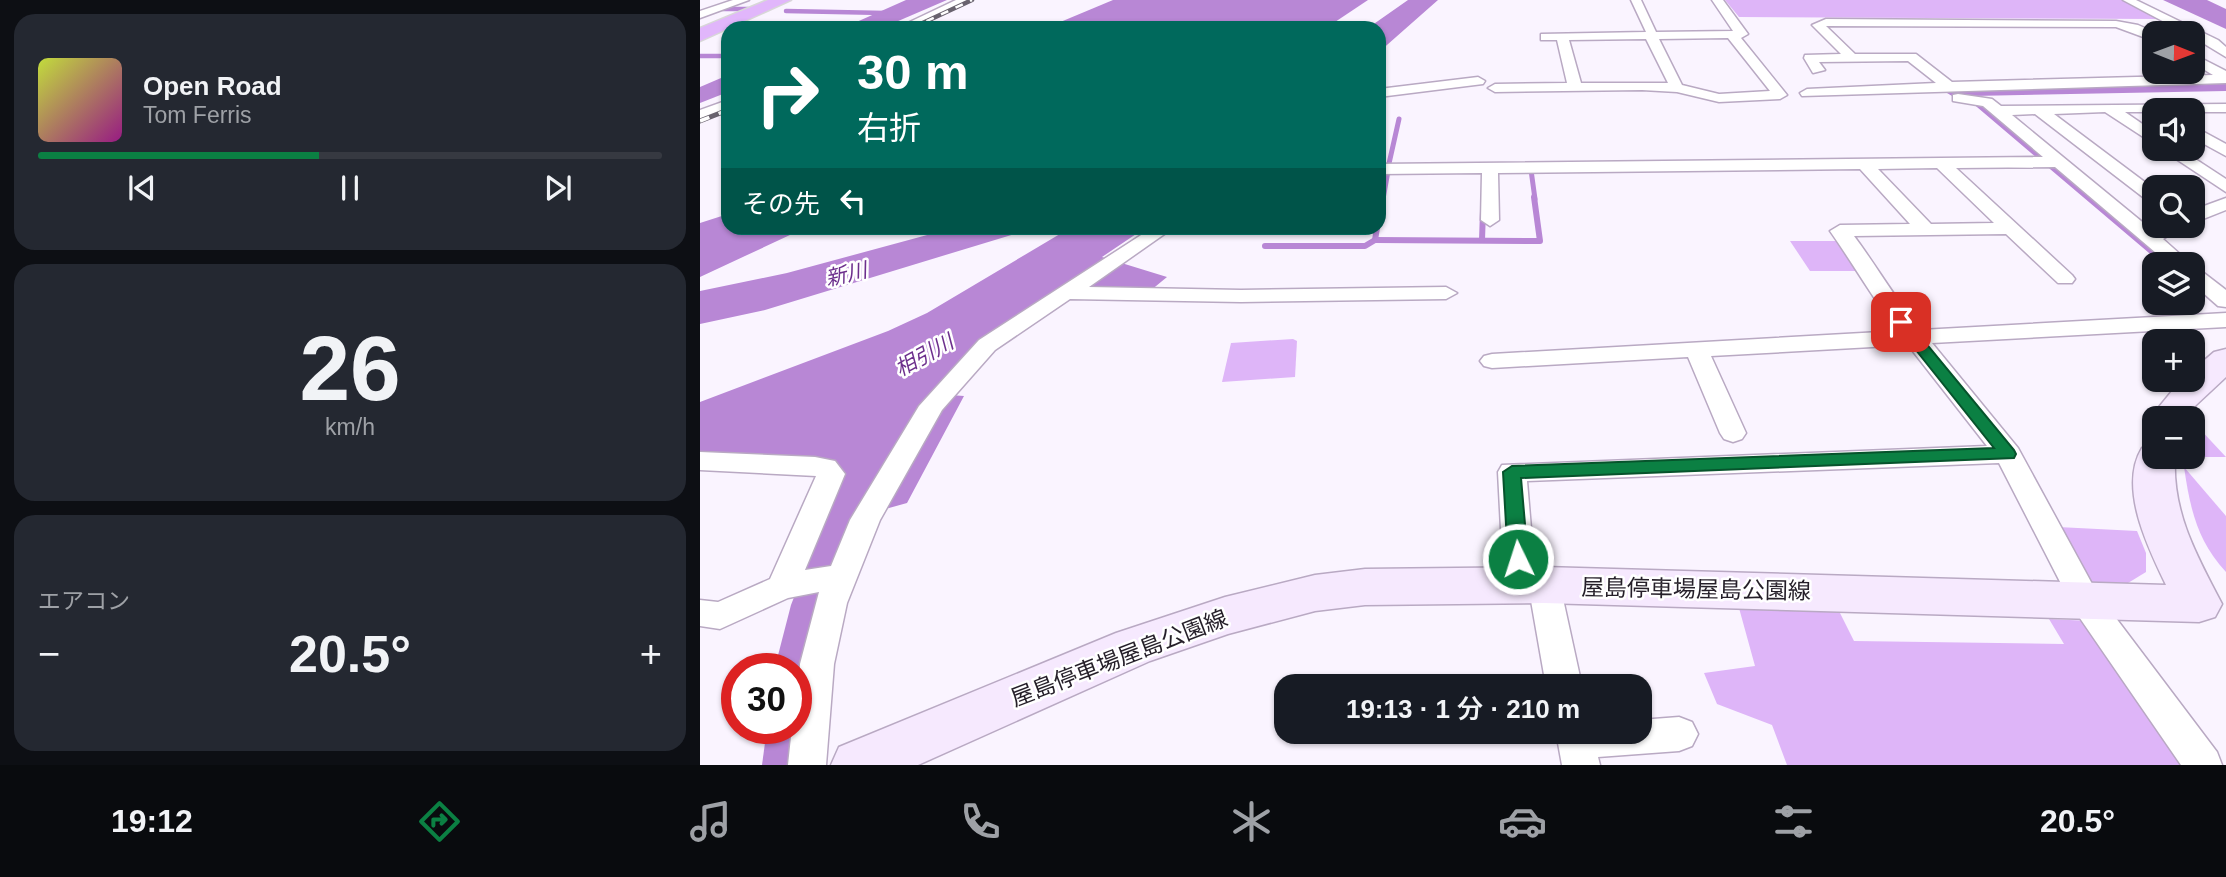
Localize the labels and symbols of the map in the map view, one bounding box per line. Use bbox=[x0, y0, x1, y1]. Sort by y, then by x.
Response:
north arrow bbox=[2142, 21, 2205, 84]
water label: 新川 bbox=[823, 258, 871, 290]
pin bbox=[1871, 292, 1931, 352]
water label: 相引川 bbox=[891, 329, 959, 380]
position arrow bbox=[1481, 522, 1555, 596]
street label: 屋島停車場屋島公園線 bbox=[1581, 574, 1811, 604]
street label: 屋島停車場屋島公園線 bbox=[1007, 605, 1231, 711]
speed limit sign: 30 bbox=[721, 653, 812, 744]

